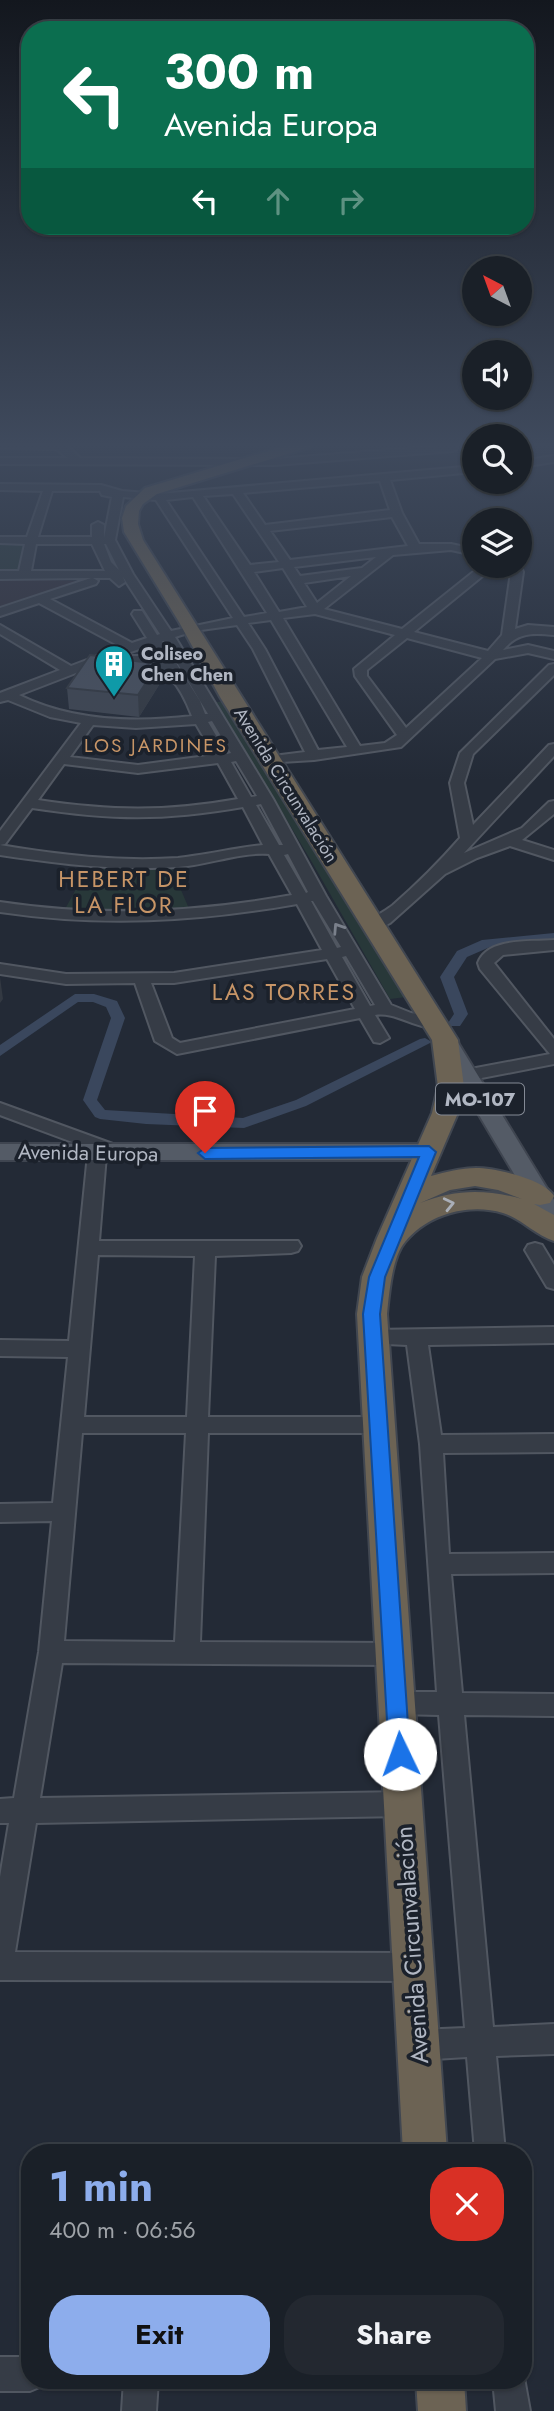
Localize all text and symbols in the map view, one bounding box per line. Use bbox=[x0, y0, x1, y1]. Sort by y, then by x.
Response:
text: 300 m bbox=[164, 37, 314, 107]
icon: left bbox=[49, 49, 140, 140]
text: Avenida Europa bbox=[164, 102, 378, 148]
icon: left bbox=[186, 182, 224, 220]
icon: ahead bbox=[259, 182, 297, 220]
icon: right bbox=[332, 182, 370, 220]
north arrow bbox=[462, 256, 532, 326]
map controls bbox=[462, 256, 532, 578]
button: sound bbox=[462, 340, 532, 410]
button: search bbox=[462, 424, 532, 494]
button: layers bbox=[462, 508, 532, 578]
place label: Coliseo Chen Chen bbox=[141, 641, 233, 688]
building icon: Coliseo Chen Chen bbox=[93, 643, 135, 698]
street label: Avenida Circunvalación bbox=[228, 702, 344, 868]
district label: LOS JARDINES bbox=[84, 732, 228, 759]
district label: HEBERT DE LA FLOR bbox=[58, 862, 190, 922]
one-way arrow bbox=[334, 922, 347, 935]
district label: LAS TORRES bbox=[212, 975, 356, 1009]
pin bbox=[175, 1081, 235, 1153]
road number: MO-107 bbox=[436, 1084, 524, 1114]
icon: arrive bbox=[186, 1092, 224, 1130]
street label: Avenida Europa bbox=[18, 1137, 158, 1169]
one-way arrow bbox=[443, 1198, 455, 1212]
position arrow bbox=[363, 1717, 437, 1791]
street label: Avenida Circunvalación bbox=[386, 1825, 437, 2065]
text: 1 min bbox=[49, 2156, 153, 2217]
button: close bbox=[430, 2167, 504, 2241]
text: 400 m · 06:56 bbox=[49, 2213, 196, 2247]
button: Exit bbox=[49, 2295, 270, 2375]
button: Share bbox=[284, 2295, 504, 2375]

